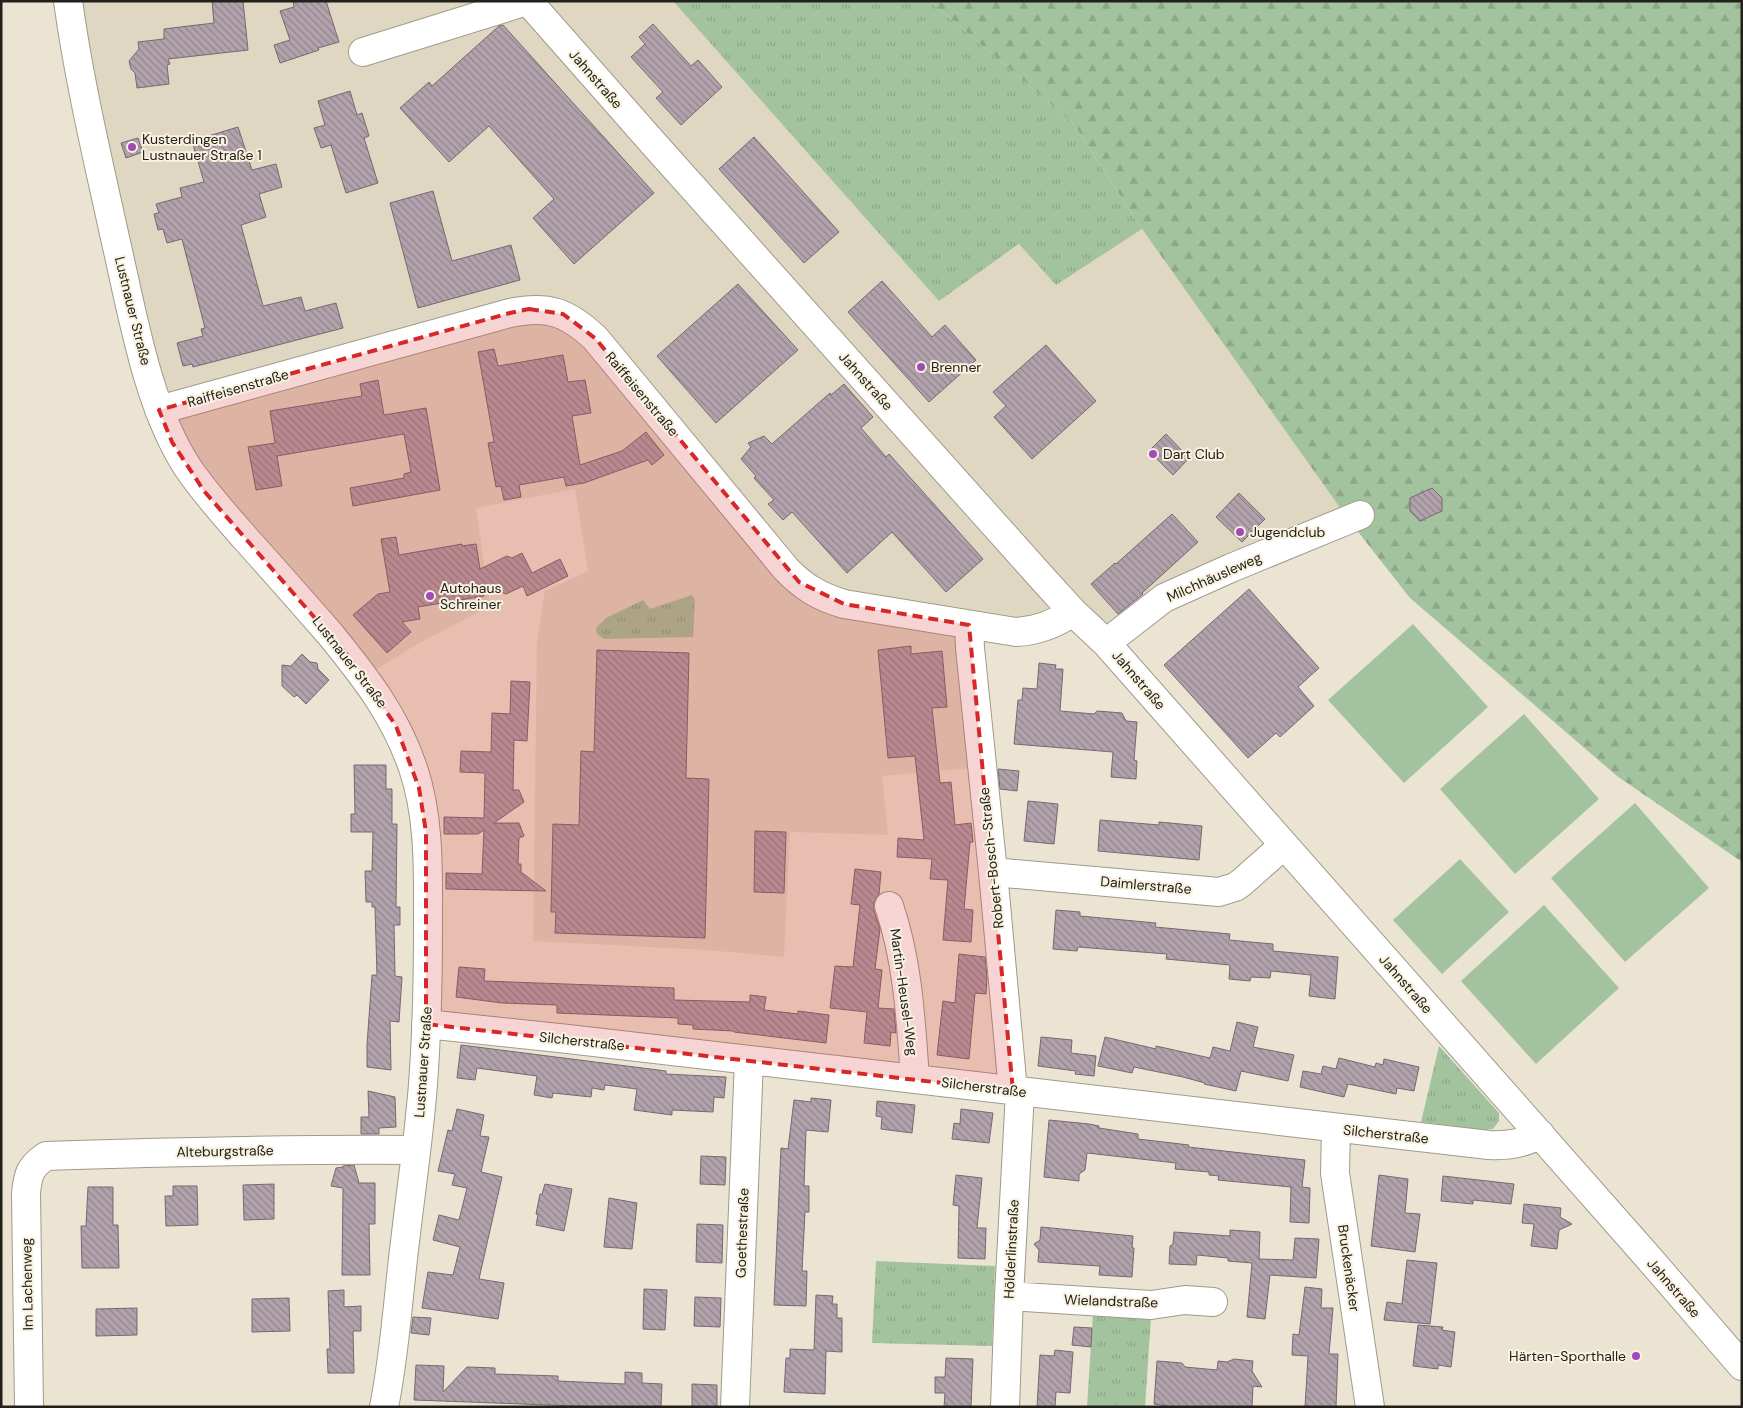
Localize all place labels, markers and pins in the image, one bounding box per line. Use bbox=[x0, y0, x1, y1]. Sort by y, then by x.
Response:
place label: Kusterdingen Lustnauer Straße 1 bbox=[142, 130, 262, 164]
marker: Kusterdingen Lustnauer Straße 1 bbox=[126, 141, 138, 153]
place label: Brenner bbox=[931, 358, 982, 376]
marker: Brenner bbox=[915, 361, 927, 373]
place label: Dart Club bbox=[1163, 445, 1225, 463]
marker: Dart Club bbox=[1147, 448, 1159, 460]
place label: Jugendclub bbox=[1250, 523, 1325, 541]
marker: Jugendclub bbox=[1234, 526, 1246, 538]
place label: Autohaus Schreiner bbox=[440, 579, 502, 613]
marker: Autohaus Schreiner bbox=[424, 590, 436, 602]
place label: Härten-Sporthalle bbox=[1509, 1347, 1626, 1365]
marker: Härten-Sporthalle bbox=[1630, 1350, 1642, 1362]

